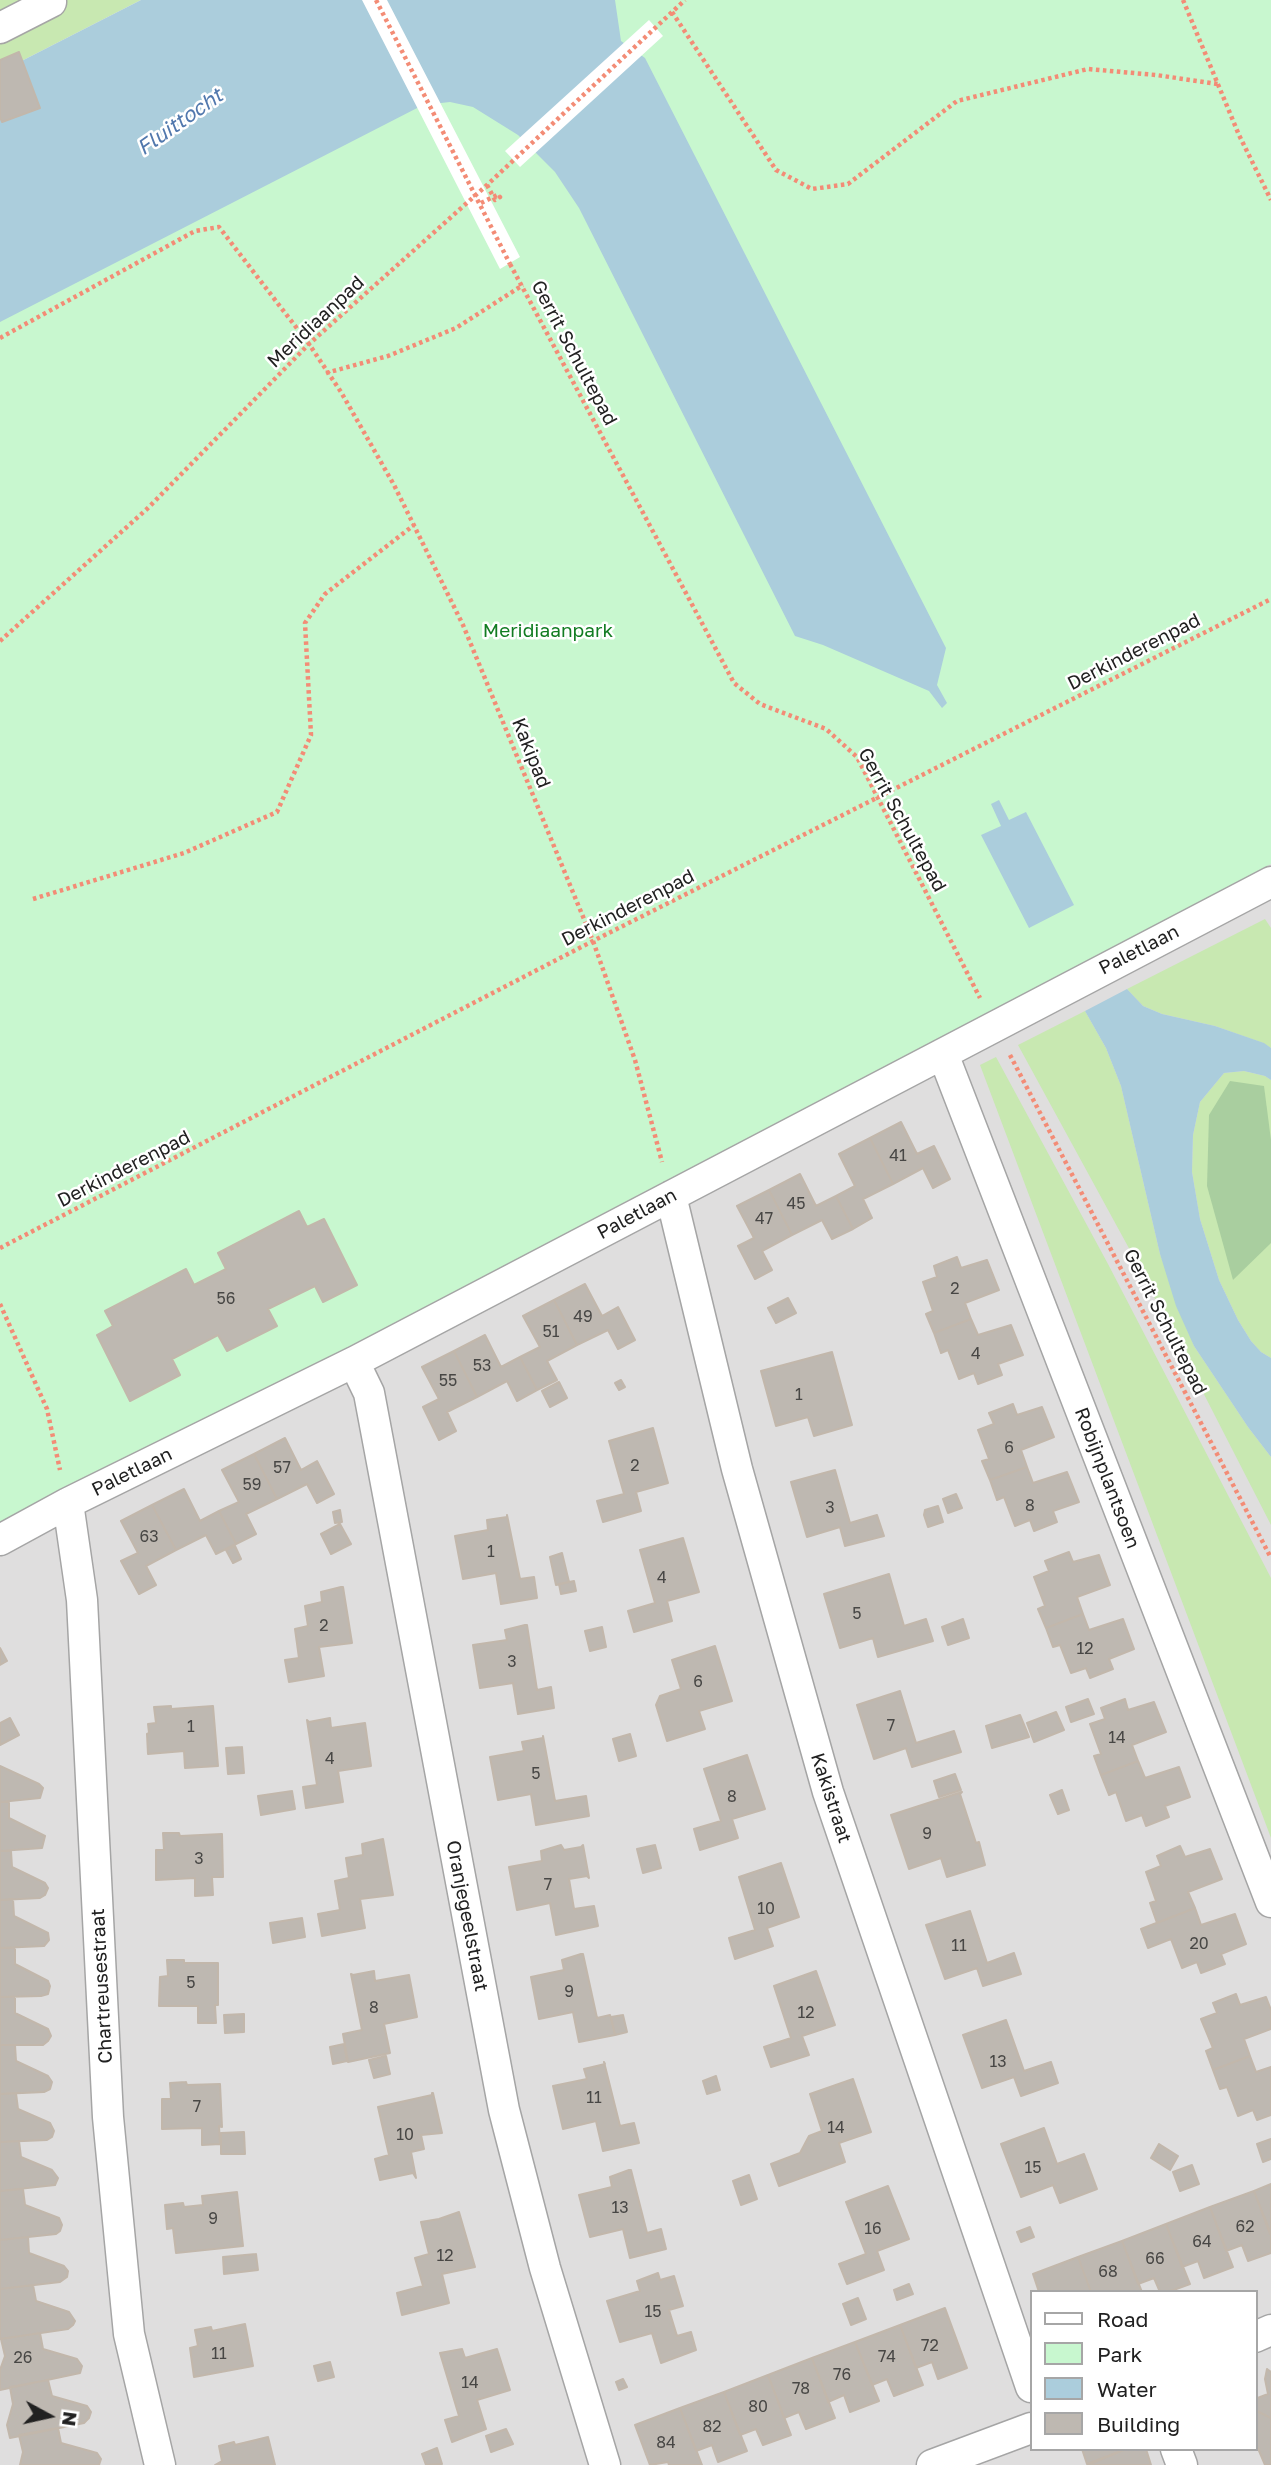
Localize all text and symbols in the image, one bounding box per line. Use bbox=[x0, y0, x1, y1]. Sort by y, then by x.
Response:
water label: Fluittocht bbox=[132, 83, 228, 161]
street label: Meridiaanpad bbox=[263, 271, 369, 373]
street label: Gerrit Schultepad bbox=[526, 277, 622, 429]
street label: Derkinderenpad bbox=[1064, 609, 1204, 695]
park label: Meridiaanpark bbox=[483, 620, 613, 642]
street label: Kakipad bbox=[507, 715, 555, 791]
street label: Gerrit Schultepad bbox=[853, 744, 951, 896]
street label: Derkinderenpad bbox=[558, 865, 698, 951]
street label: Paletlaan bbox=[1095, 920, 1183, 980]
street label: Derkinderenpad bbox=[54, 1126, 194, 1212]
house number: 41 bbox=[889, 1146, 907, 1166]
street label: Paletlaan bbox=[593, 1184, 681, 1244]
house number: 45 bbox=[786, 1194, 806, 1214]
house number: 47 bbox=[755, 1209, 773, 1229]
street label: Gerrit Schultepad bbox=[1118, 1245, 1212, 1399]
house number: 2 bbox=[950, 1279, 960, 1299]
house number: 56 bbox=[217, 1289, 235, 1309]
house number: 49 bbox=[573, 1307, 593, 1327]
house number: 51 bbox=[542, 1322, 560, 1342]
house number: 4 bbox=[971, 1344, 981, 1364]
house number: 53 bbox=[473, 1356, 491, 1376]
house number: 55 bbox=[439, 1371, 457, 1391]
house number: 1 bbox=[795, 1385, 803, 1405]
street label: Robijnplantsoen bbox=[1070, 1404, 1144, 1552]
house number: 6 bbox=[1004, 1438, 1014, 1458]
street label: Paletlaan bbox=[88, 1443, 176, 1501]
house number: 2 bbox=[630, 1456, 640, 1476]
house number: 57 bbox=[273, 1458, 291, 1478]
house number: 59 bbox=[243, 1475, 261, 1495]
house number: 8 bbox=[1025, 1496, 1035, 1516]
house number: 3 bbox=[825, 1498, 835, 1518]
house number: 63 bbox=[139, 1527, 159, 1547]
house number: 1 bbox=[487, 1542, 495, 1562]
house number: 4 bbox=[657, 1568, 667, 1588]
house number: 5 bbox=[852, 1604, 862, 1624]
house number: 2 bbox=[319, 1616, 329, 1636]
house number: 12 bbox=[1076, 1639, 1094, 1659]
house number: 3 bbox=[507, 1652, 517, 1672]
house number: 6 bbox=[693, 1672, 703, 1692]
house number: 7 bbox=[887, 1716, 895, 1736]
house number: 1 bbox=[187, 1717, 195, 1737]
house number: 14 bbox=[1108, 1728, 1126, 1748]
house number: 4 bbox=[325, 1749, 335, 1769]
street label: Kakistraat bbox=[806, 1750, 856, 1846]
house number: 5 bbox=[531, 1764, 541, 1784]
house number: 8 bbox=[727, 1787, 737, 1807]
house number: 9 bbox=[922, 1824, 932, 1844]
street label: Oranjegeelstraat bbox=[441, 1839, 493, 1993]
house number: 3 bbox=[194, 1849, 204, 1869]
house number: 7 bbox=[544, 1875, 552, 1895]
house number: 10 bbox=[757, 1899, 775, 1919]
street label: Chartreusestraat bbox=[87, 1908, 117, 2064]
house number: 20 bbox=[1189, 1934, 1209, 1954]
house number: 11 bbox=[951, 1936, 967, 1956]
house number: 5 bbox=[186, 1973, 196, 1993]
house number: 9 bbox=[564, 1982, 574, 2002]
house number: 8 bbox=[369, 1998, 379, 2018]
house number: 12 bbox=[797, 2003, 815, 2023]
house number: 13 bbox=[989, 2052, 1007, 2072]
house number: 11 bbox=[586, 2088, 602, 2108]
house number: 7 bbox=[193, 2097, 201, 2117]
house number: 14 bbox=[827, 2118, 845, 2138]
house number: 10 bbox=[396, 2125, 414, 2145]
house number: 15 bbox=[1024, 2158, 1042, 2178]
house number: 13 bbox=[611, 2198, 629, 2218]
house number: 9 bbox=[208, 2209, 218, 2229]
house number: 62 bbox=[1236, 2217, 1254, 2237]
house number: 16 bbox=[864, 2219, 882, 2239]
house number: 64 bbox=[1192, 2232, 1212, 2252]
house number: 12 bbox=[436, 2246, 454, 2266]
house number: 66 bbox=[1145, 2249, 1165, 2269]
house number: 68 bbox=[1098, 2262, 1118, 2282]
legend bbox=[1030, 2290, 1257, 2451]
house number: 15 bbox=[644, 2302, 662, 2322]
text: Road bbox=[1097, 2306, 1148, 2332]
house number: 72 bbox=[921, 2336, 939, 2356]
text: Park bbox=[1097, 2341, 1142, 2367]
house number: 11 bbox=[211, 2344, 227, 2364]
house number: 74 bbox=[878, 2347, 896, 2367]
house number: 26 bbox=[14, 2348, 32, 2368]
house number: 76 bbox=[833, 2365, 851, 2385]
house number: 14 bbox=[461, 2373, 479, 2393]
text: Water bbox=[1097, 2376, 1157, 2402]
house number: 78 bbox=[792, 2379, 810, 2399]
north arrow bbox=[14, 2381, 84, 2451]
house number: 80 bbox=[748, 2397, 768, 2417]
text: N bbox=[58, 2410, 83, 2428]
text: Building bbox=[1097, 2411, 1180, 2437]
house number: 82 bbox=[702, 2417, 722, 2437]
house number: 84 bbox=[656, 2433, 676, 2453]

